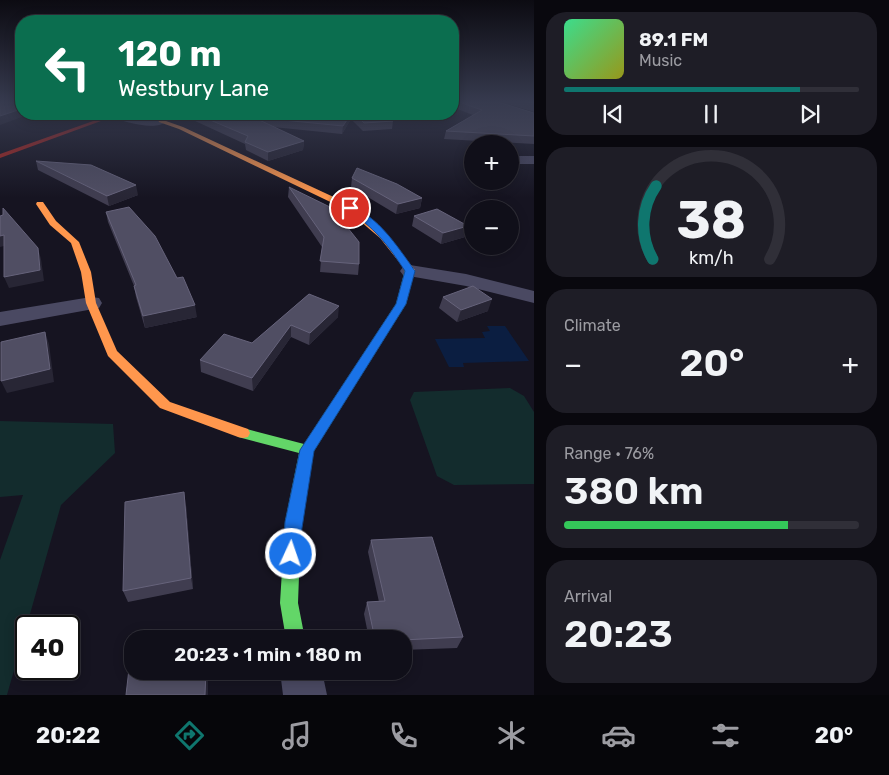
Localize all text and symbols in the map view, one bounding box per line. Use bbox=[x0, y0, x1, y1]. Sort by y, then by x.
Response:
text: 89.1 FM bbox=[639, 28, 708, 51]
text: 120 m bbox=[118, 33, 221, 75]
icon: left bbox=[35, 35, 100, 100]
text: Music bbox=[639, 51, 682, 70]
text: Westbury Lane bbox=[118, 75, 269, 102]
icon: previous bbox=[599, 100, 627, 128]
icon: pause bbox=[697, 100, 725, 128]
icon: next bbox=[796, 100, 824, 128]
map controls bbox=[464, 135, 519, 255]
button: + bbox=[464, 135, 519, 190]
pin bbox=[329, 187, 371, 229]
text: 38 bbox=[677, 189, 746, 251]
icon: arrive bbox=[336, 194, 364, 222]
button: − bbox=[464, 200, 519, 255]
text: km/h bbox=[689, 247, 734, 268]
text: Climate bbox=[564, 316, 621, 335]
text: 20° bbox=[679, 340, 744, 386]
text: − bbox=[564, 348, 582, 381]
text: + bbox=[842, 348, 859, 381]
text: Range · 76% bbox=[564, 444, 654, 463]
text: 380 km bbox=[564, 468, 704, 514]
position arrow bbox=[264, 527, 316, 579]
text: Arrival bbox=[564, 587, 612, 606]
text: 20:23 bbox=[564, 611, 673, 657]
speed limit sign: 40 bbox=[15, 615, 80, 680]
text: 20:23 · 1 min · 180 m bbox=[174, 643, 362, 666]
icon: directions bbox=[172, 718, 207, 753]
icon: music bbox=[279, 718, 314, 753]
icon: phone bbox=[386, 718, 421, 753]
icon: climate bbox=[494, 718, 529, 753]
icon: car bbox=[601, 718, 636, 753]
icon: filters bbox=[708, 718, 743, 753]
text: 20:22 bbox=[36, 722, 100, 749]
text: 20° bbox=[815, 722, 853, 749]

